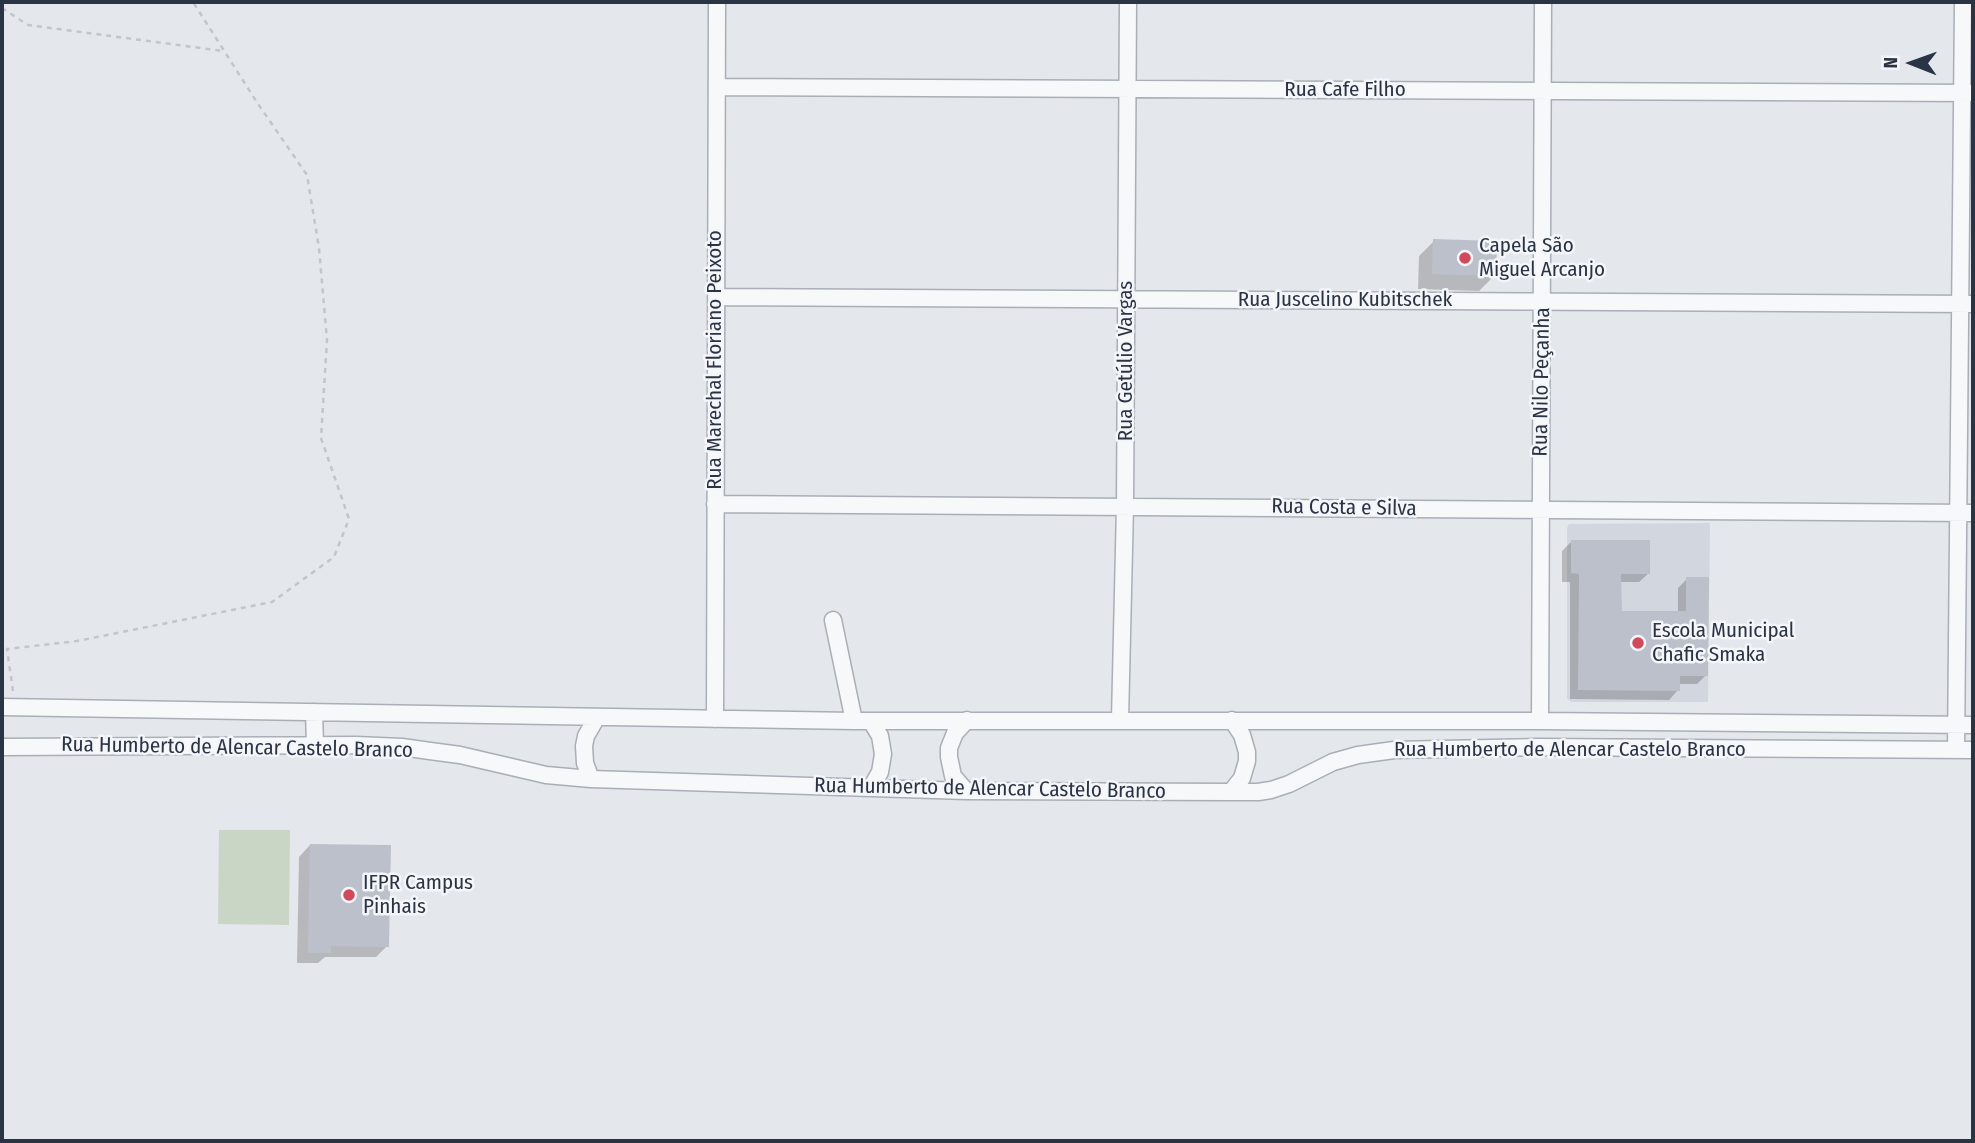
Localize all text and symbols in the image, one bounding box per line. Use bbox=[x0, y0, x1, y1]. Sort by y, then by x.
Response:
north arrow bbox=[1877, 28, 1947, 98]
text: N bbox=[1879, 57, 1902, 69]
street label: Rua Cafe Filho bbox=[1284, 77, 1406, 103]
street label: Rua Marechal Floriano Peixoto bbox=[702, 230, 728, 490]
place label: Capela São Miguel Arcanjo bbox=[1479, 233, 1605, 283]
marker: Capela São Miguel Arcanjo bbox=[1457, 250, 1473, 266]
street label: Rua Getúlio Vargas bbox=[1113, 281, 1139, 441]
street label: Rua Juscelino Kubitschek bbox=[1238, 287, 1452, 313]
street label: Rua Nilo Peçanha bbox=[1528, 307, 1556, 457]
street label: Rua Costa e Silva bbox=[1271, 494, 1417, 522]
place label: Escola Municipal Chafic Smaka bbox=[1652, 618, 1794, 668]
marker: Escola Municipal Chafic Smaka bbox=[1630, 635, 1646, 651]
street label: Rua Humberto de Alencar Castelo Branco bbox=[61, 732, 413, 764]
street label: Rua Humberto de Alencar Castelo Branco bbox=[1394, 737, 1746, 763]
street label: Rua Humberto de Alencar Castelo Branco bbox=[814, 773, 1166, 805]
place label: IFPR Campus Pinhais bbox=[363, 870, 473, 920]
marker: IFPR Campus Pinhais bbox=[341, 887, 357, 903]

